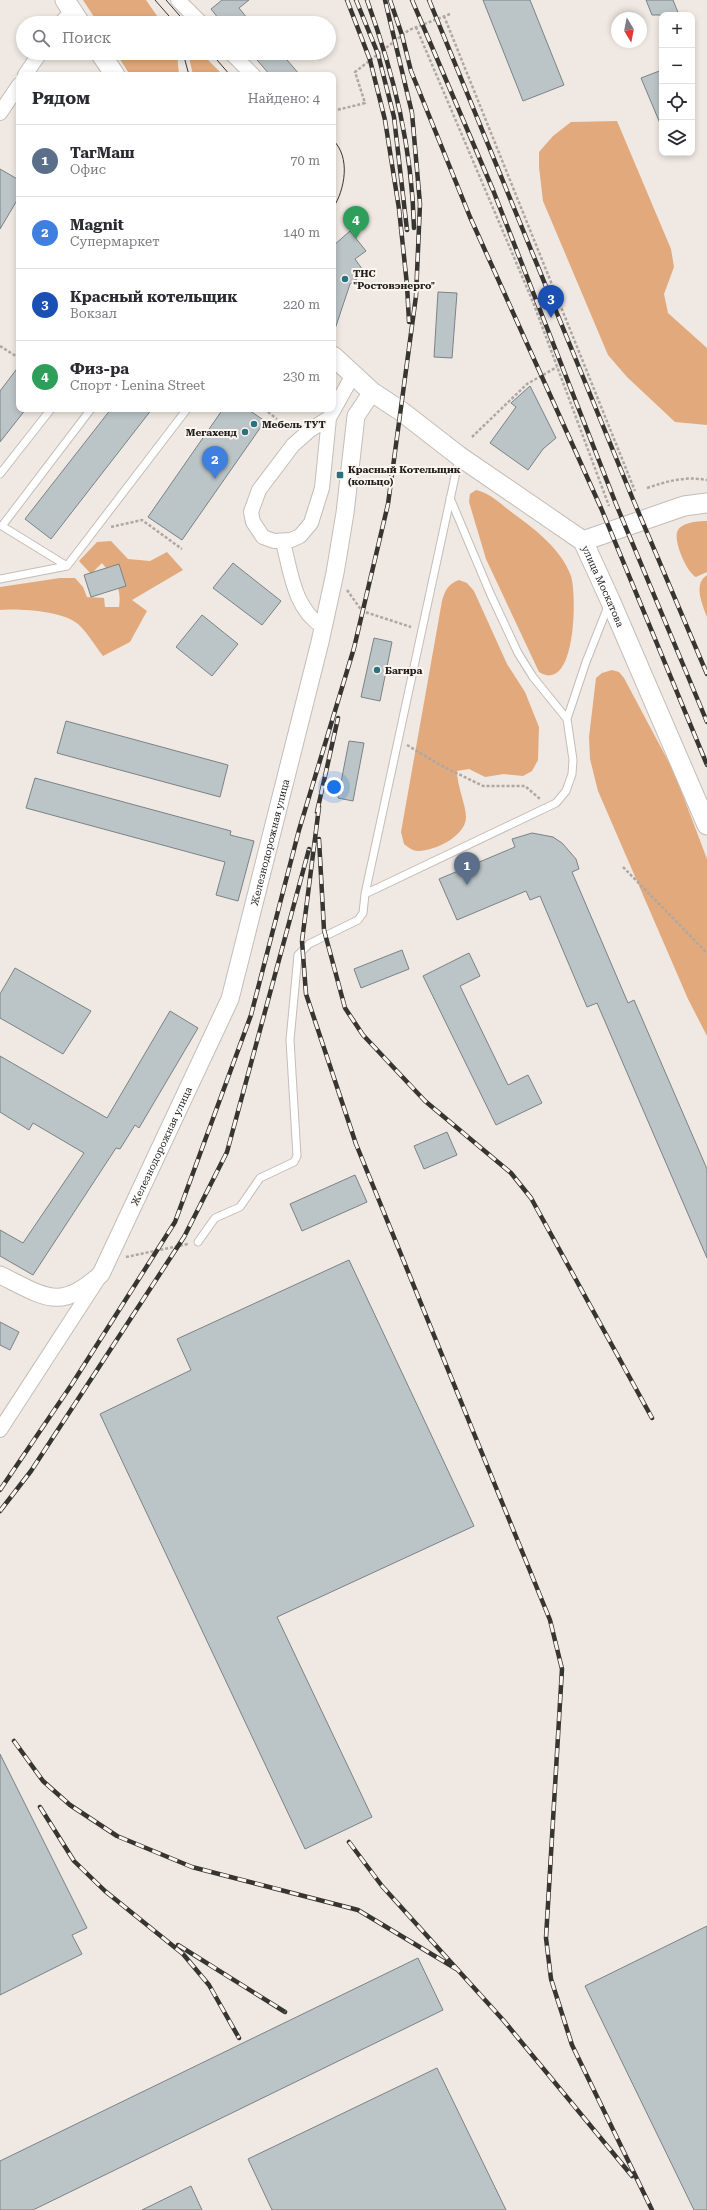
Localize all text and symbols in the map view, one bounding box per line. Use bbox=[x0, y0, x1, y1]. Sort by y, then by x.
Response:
north arrow bbox=[611, 12, 647, 48]
map controls bbox=[659, 12, 695, 156]
button: + bbox=[659, 12, 695, 48]
search box bbox=[16, 16, 336, 60]
icon: search bbox=[30, 27, 52, 49]
text: Поиск bbox=[62, 29, 111, 47]
button: − bbox=[659, 48, 695, 84]
button: locate bbox=[659, 84, 695, 120]
text: Рядом bbox=[32, 88, 90, 108]
text: Найдено: 4 bbox=[248, 91, 320, 106]
button: layers bbox=[659, 120, 695, 156]
text: ТагМаш bbox=[70, 144, 135, 162]
text: 1 bbox=[41, 153, 49, 168]
text: 70 m bbox=[290, 153, 320, 168]
text: Офис bbox=[70, 162, 106, 177]
pin: 4 bbox=[343, 206, 369, 239]
text: Magnit bbox=[70, 216, 124, 234]
text: 2 bbox=[41, 225, 49, 240]
text: 140 m bbox=[283, 225, 320, 240]
text: Супермаркет bbox=[70, 234, 160, 249]
place label: ТНС "Ростовэнерго" bbox=[353, 268, 435, 291]
marker: ТНС "Ростовэнерго" bbox=[340, 274, 350, 284]
pin: 3 bbox=[538, 285, 564, 318]
text: Красный котельщик bbox=[70, 288, 237, 306]
text: 3 bbox=[41, 297, 49, 312]
text: 220 m bbox=[283, 297, 320, 312]
text: Вокзал bbox=[70, 306, 117, 321]
text: Физ-ра bbox=[70, 360, 129, 378]
text: 4 bbox=[41, 369, 49, 384]
text: 230 m bbox=[283, 369, 320, 384]
text: Спорт · Lenina Street bbox=[70, 378, 205, 393]
marker: Мебель ТУТ bbox=[249, 419, 259, 429]
place label: Мебель ТУТ bbox=[262, 419, 326, 430]
place label: Мегахенд bbox=[186, 427, 238, 438]
marker: Мегахенд bbox=[240, 427, 250, 437]
pin: 2 bbox=[202, 446, 228, 479]
place label: Красный Котельщик (кольцо) bbox=[348, 464, 461, 487]
marker: Красный Котельщик (кольцо) bbox=[335, 470, 345, 480]
street label: улица Москатова bbox=[580, 544, 626, 629]
marker: Багира bbox=[372, 665, 382, 675]
place label: Багира bbox=[385, 665, 423, 676]
street label: Железнодорожная улица bbox=[249, 777, 291, 907]
your location bbox=[324, 777, 344, 797]
pin: 1 bbox=[454, 852, 480, 885]
street label: Железнодорожная улица bbox=[129, 1084, 194, 1207]

